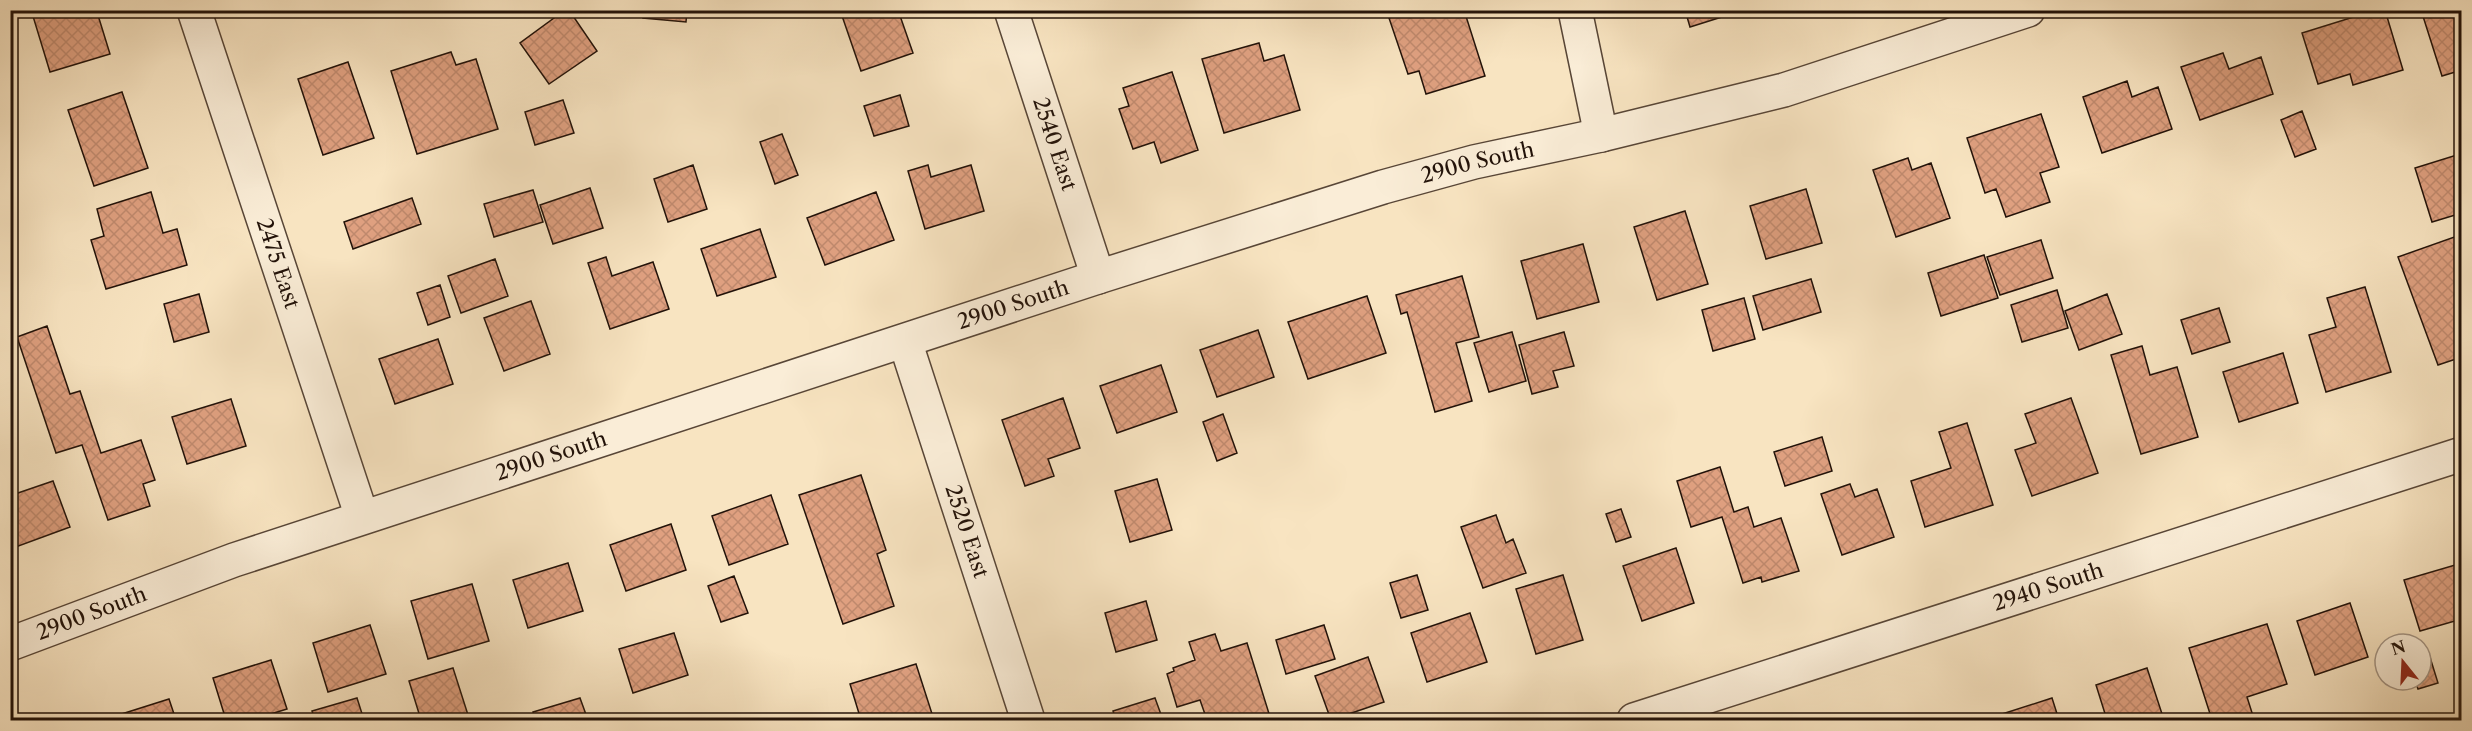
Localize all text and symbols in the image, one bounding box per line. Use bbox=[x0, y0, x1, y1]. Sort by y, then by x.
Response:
street label: 2540 East bbox=[1028, 94, 1082, 194]
street label: 2900 South bbox=[1418, 137, 1536, 188]
street label: 2475 East bbox=[252, 215, 305, 312]
street label: 2900 South bbox=[954, 274, 1072, 334]
street label: 2900 South bbox=[492, 426, 610, 486]
street label: 2520 East bbox=[940, 481, 994, 581]
street label: 2940 South bbox=[1990, 557, 2106, 616]
street label: 2900 South bbox=[33, 581, 150, 645]
north arrow bbox=[2373, 632, 2433, 692]
text: N bbox=[2389, 636, 2408, 659]

